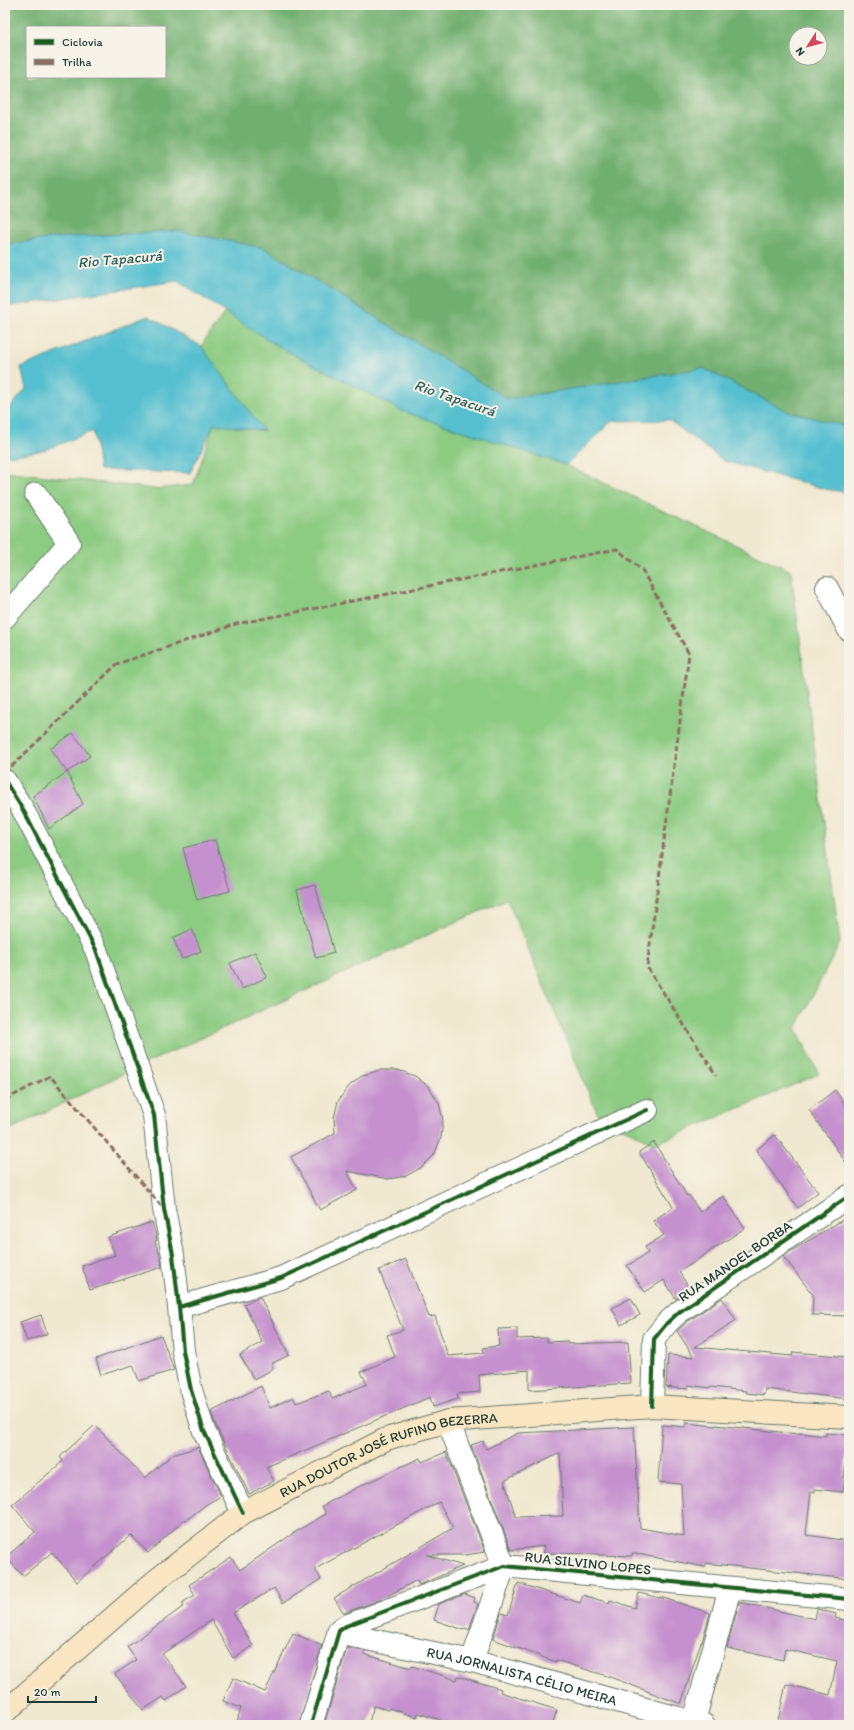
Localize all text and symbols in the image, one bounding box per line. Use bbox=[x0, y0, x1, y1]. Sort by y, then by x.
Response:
legend bbox=[26, 26, 166, 78]
north arrow bbox=[788, 26, 828, 66]
text: Ciclovia bbox=[62, 35, 104, 49]
text: N bbox=[793, 45, 808, 58]
text: Trilha bbox=[62, 55, 91, 69]
water label: Rio Tapacurá bbox=[77, 246, 163, 272]
water label: Rio Tapacurá bbox=[412, 376, 498, 420]
street label: RUA MANOEL BORBA bbox=[675, 1217, 795, 1306]
street label: RUA DOUTOR JOSÉ RUFINO BEZERRA bbox=[277, 1409, 498, 1502]
street label: RUA SILVINO LOPES bbox=[524, 1548, 652, 1579]
street label: RUA JORNALISTA CÉLIO MEIRA bbox=[425, 1644, 619, 1710]
scale bar bbox=[28, 1678, 96, 1704]
text: 20 m bbox=[34, 1685, 61, 1699]

